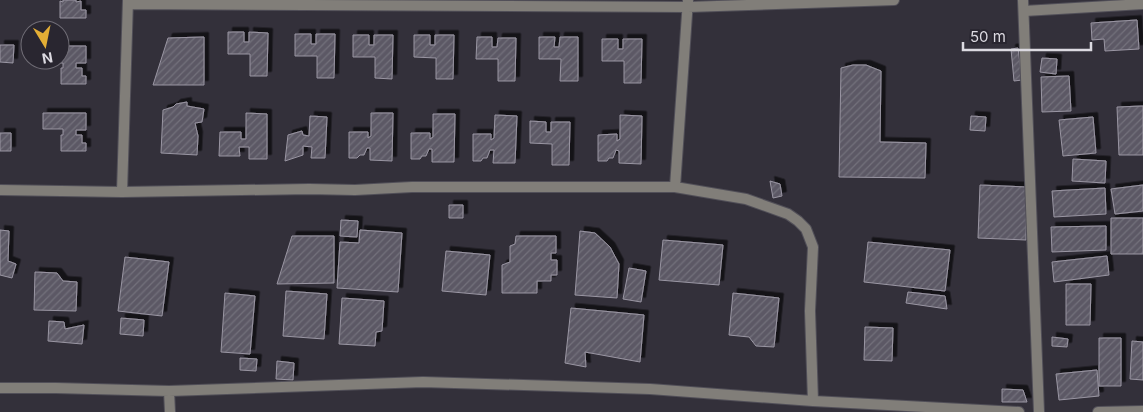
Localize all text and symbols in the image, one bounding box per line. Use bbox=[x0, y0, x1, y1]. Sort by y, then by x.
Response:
north arrow bbox=[20, 20, 70, 70]
scale bar bbox=[963, 20, 1090, 52]
text: 50 m bbox=[970, 27, 1006, 46]
text: N bbox=[41, 49, 54, 68]

